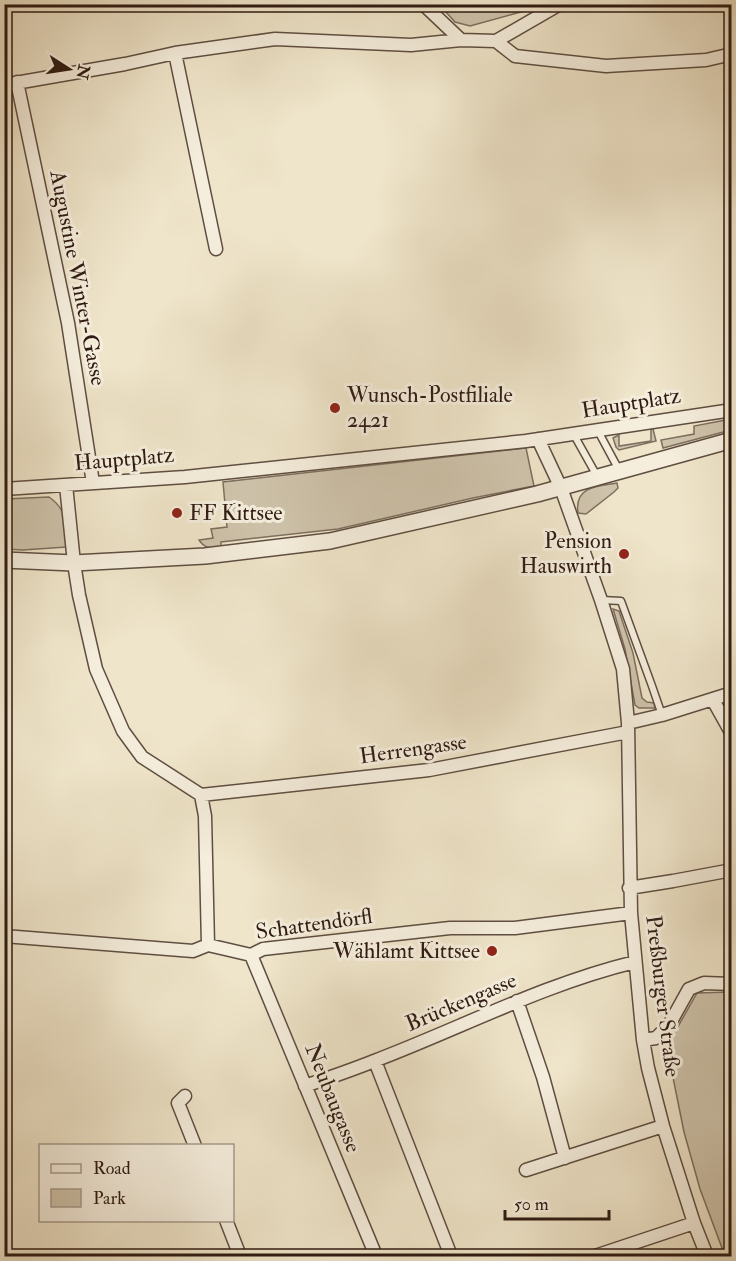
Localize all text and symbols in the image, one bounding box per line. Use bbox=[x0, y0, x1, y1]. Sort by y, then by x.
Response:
north arrow bbox=[39, 39, 99, 99]
text: N bbox=[71, 62, 94, 82]
street label: Augustine Winter-Gasse bbox=[43, 167, 113, 388]
place label: Wunsch-Postfiliale 2421 bbox=[346, 381, 513, 434]
street label: Hauptplatz bbox=[579, 381, 683, 426]
marker: Wunsch-Postfiliale 2421 bbox=[328, 401, 342, 415]
street label: Hauptplatz bbox=[73, 441, 176, 478]
place label: FF Kittsee bbox=[189, 499, 283, 527]
marker: FF Kittsee bbox=[170, 506, 184, 520]
place label: Pension Hauswirth bbox=[520, 527, 612, 580]
marker: Pension Hauswirth bbox=[617, 547, 631, 561]
street label: Herrengasse bbox=[358, 728, 468, 770]
street label: Schattendörfl bbox=[254, 902, 374, 946]
street label: Preßburger Straße bbox=[639, 914, 687, 1078]
place label: Wählamt Kittsee bbox=[332, 937, 480, 965]
marker: Wählamt Kittsee bbox=[485, 944, 499, 958]
street label: Brückengasse bbox=[401, 966, 521, 1038]
street label: Neubaugasse bbox=[298, 1039, 368, 1157]
legend bbox=[39, 1144, 234, 1222]
text: Road bbox=[93, 1157, 131, 1180]
scale bar bbox=[505, 1183, 608, 1221]
text: Park bbox=[93, 1187, 126, 1210]
text: 50 m bbox=[514, 1193, 549, 1216]

